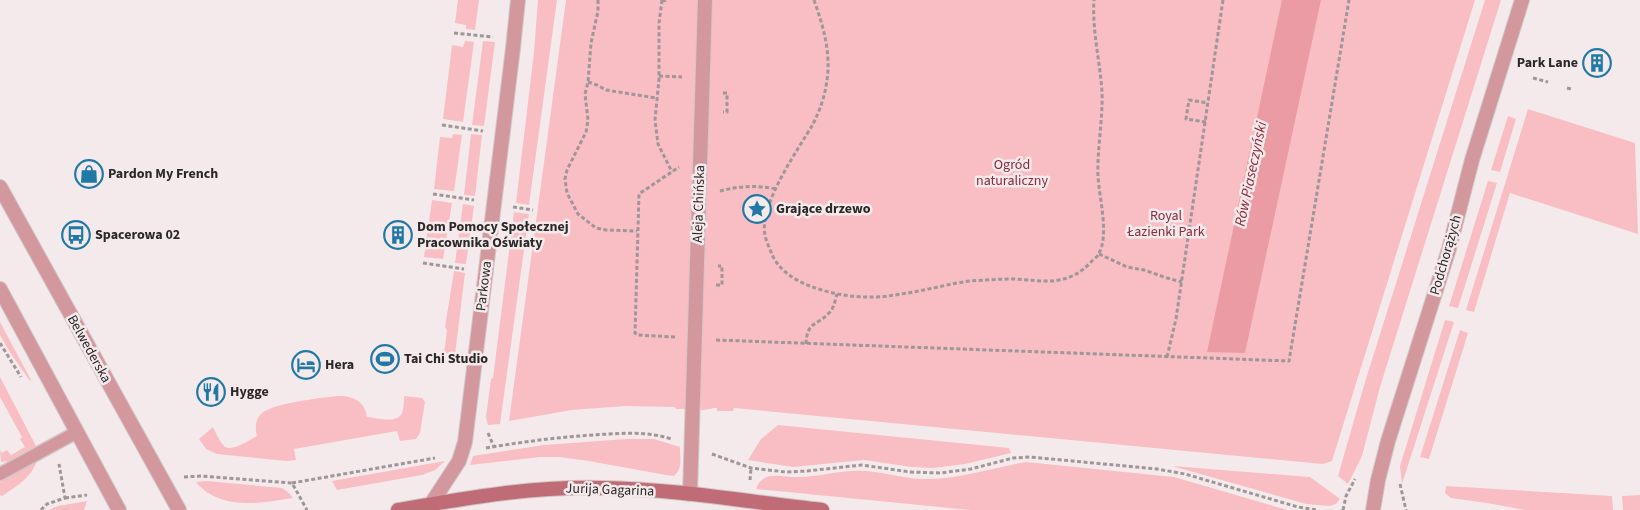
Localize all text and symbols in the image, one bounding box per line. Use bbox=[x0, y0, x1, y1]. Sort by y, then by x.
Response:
building icon: Park Lane bbox=[1582, 48, 1612, 78]
place label: Park Lane bbox=[1517, 53, 1578, 73]
water label: Rów Piaseczyński bbox=[1230, 119, 1272, 228]
park label: Ogród naturaliczny bbox=[976, 155, 1048, 191]
shop icon: Pardon My French bbox=[74, 159, 104, 189]
place label: Pardon My French bbox=[108, 164, 218, 184]
street label: Aleja Chińska bbox=[688, 165, 710, 243]
place icon: Grające drzewo bbox=[742, 194, 772, 224]
place label: Grające drzewo bbox=[776, 199, 871, 219]
park label: Royal Łazienki Park bbox=[1126, 206, 1205, 242]
street label: Podchorążych bbox=[1425, 213, 1467, 297]
place label: Dom Pomocy Społecznej Pracownika Oświaty bbox=[417, 217, 569, 253]
bus stop icon: Spacerowa 02 bbox=[61, 220, 91, 250]
building icon: Dom Pomocy Społecznej Pracownika Oświaty bbox=[383, 220, 413, 250]
place label: Spacerowa 02 bbox=[95, 225, 180, 245]
street label: Parkowa bbox=[471, 260, 497, 312]
street label: Belwederska bbox=[62, 311, 116, 387]
sports icon: Tai Chi Studio bbox=[370, 344, 400, 374]
place label: Tai Chi Studio bbox=[404, 349, 488, 369]
hotel icon: Hera bbox=[291, 350, 321, 380]
place label: Hera bbox=[325, 355, 354, 375]
restaurant icon: Hygge bbox=[196, 377, 226, 407]
place label: Hygge bbox=[230, 382, 269, 402]
street label: Jurija Gagarina bbox=[565, 478, 655, 502]

